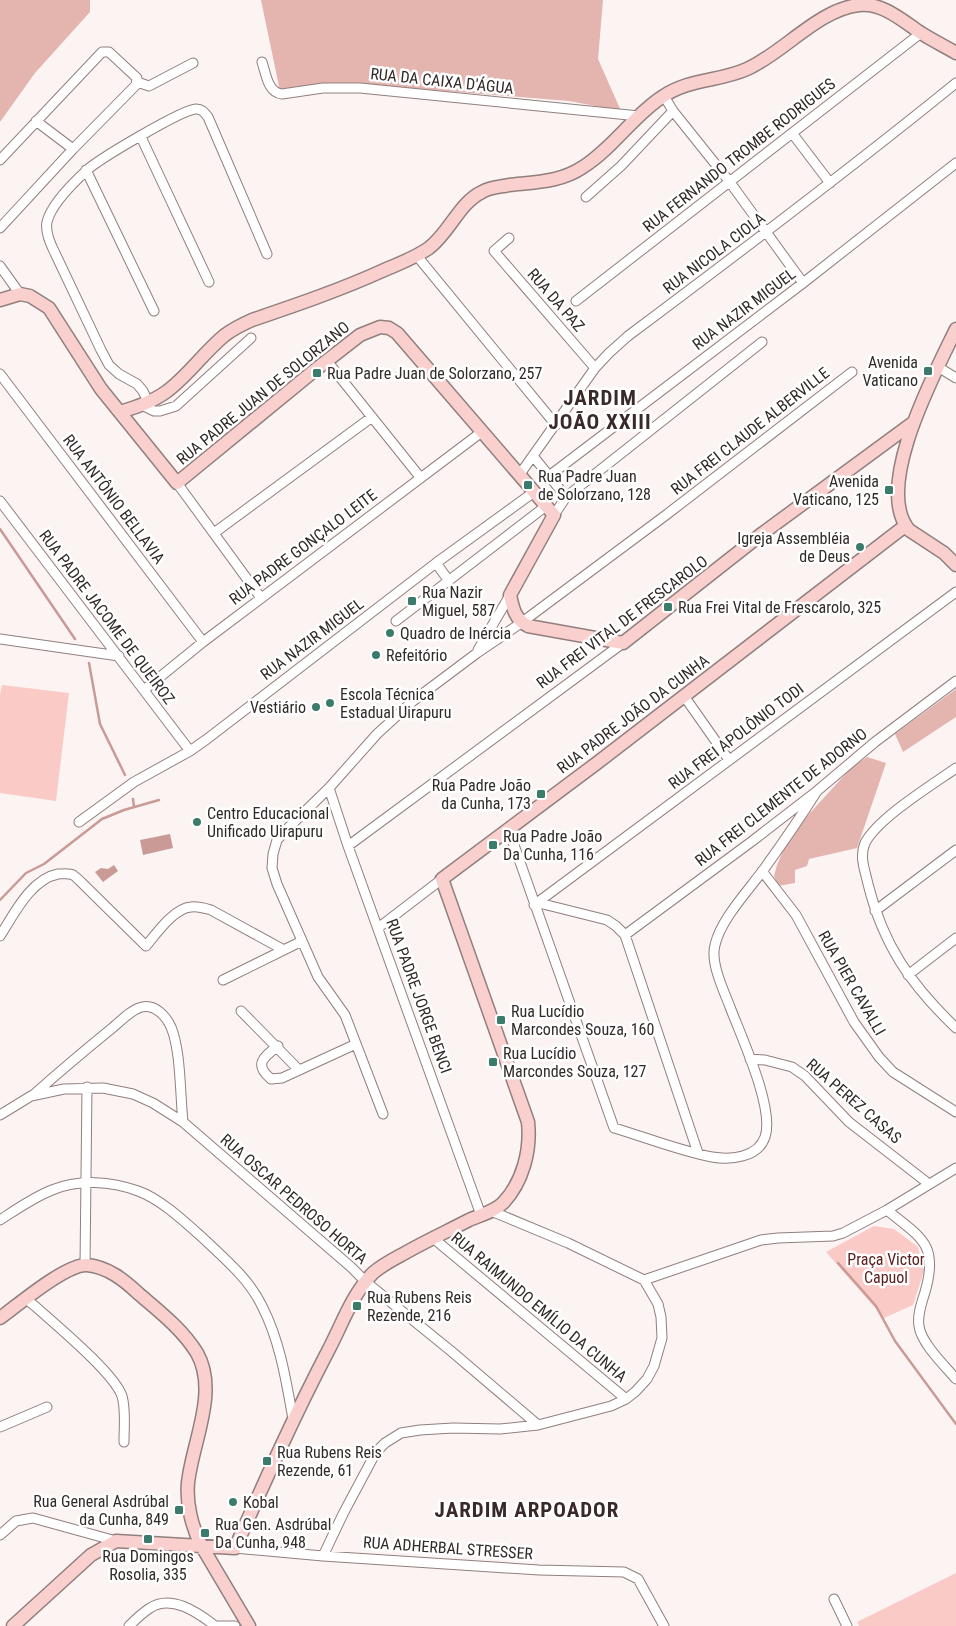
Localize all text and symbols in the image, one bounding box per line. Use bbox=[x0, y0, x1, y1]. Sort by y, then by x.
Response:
street label: RUA DA CAIXA D'ÁGUA bbox=[369, 64, 515, 98]
street label: RUA FERNANDO TROMBE RODRIGUES bbox=[639, 74, 839, 236]
street label: RUA NICOLA CIOLA bbox=[659, 208, 769, 298]
street label: RUA NAZIR MIGUEL bbox=[689, 264, 800, 354]
street label: RUA DA PAZ bbox=[523, 265, 589, 335]
street label: RUA PADRE JUAN DE SOLORZANO bbox=[173, 317, 353, 469]
place label: Avenida Vaticano bbox=[862, 353, 918, 390]
street label: RUA FREI CLAUDE ALBERVILLE bbox=[667, 363, 833, 499]
place label: Rua Padre Juan de Solorzano, 257 bbox=[327, 364, 543, 383]
marker: Avenida Vaticano bbox=[922, 365, 934, 377]
marker: Rua Padre Juan de Solorzano, 257 bbox=[311, 367, 323, 379]
district label: JARDIM JOÃO XXIII bbox=[548, 386, 652, 434]
street label: RUA ANTÔNIO BELLAVIA bbox=[59, 430, 170, 567]
place label: Rua Padre Juan de Solorzano, 128 bbox=[538, 467, 651, 504]
place label: Avenida Vaticano, 125 bbox=[793, 472, 879, 509]
marker: Rua Padre Juan de Solorzano, 128 bbox=[522, 479, 534, 491]
marker: Avenida Vaticano, 125 bbox=[883, 484, 895, 496]
street label: RUA PADRE GONÇALO LEITE bbox=[225, 485, 381, 609]
street label: RUA PADRE JACOME DE QUEIROZ bbox=[35, 526, 179, 708]
place label: Igreja Assembléia de Deus bbox=[737, 529, 850, 566]
marker: Igreja Assembléia de Deus bbox=[854, 541, 866, 553]
street label: RUA FREI VITAL DE FRESCAROLO bbox=[533, 551, 711, 693]
place label: Rua Nazir Miguel, 587 bbox=[422, 583, 495, 620]
street label: RUA NAZIR MIGUEL bbox=[257, 594, 368, 684]
marker: Rua Nazir Miguel, 587 bbox=[406, 595, 418, 607]
place label: Rua Frei Vital de Frescarolo, 325 bbox=[678, 598, 881, 617]
marker: Rua Frei Vital de Frescarolo, 325 bbox=[662, 601, 674, 613]
place label: Quadro de Inércia bbox=[400, 624, 511, 643]
marker: Quadro de Inércia bbox=[384, 627, 396, 639]
place label: Refeitório bbox=[386, 646, 447, 665]
marker: Refeitório bbox=[370, 649, 382, 661]
street label: RUA PADRE JOÃO DA CUNHA bbox=[553, 650, 713, 777]
street label: RUA FREI APOLÔNIO TODI bbox=[664, 678, 807, 793]
place label: Escola Técnica Estadual Uirapuru bbox=[340, 685, 451, 722]
marker: Escola Técnica Estadual Uirapuru bbox=[324, 697, 336, 709]
place label: Vestiário bbox=[250, 698, 306, 717]
marker: Vestiário bbox=[310, 701, 322, 713]
street label: RUA FREI CLEMENTE DE ADORNO bbox=[691, 724, 871, 870]
place label: Rua Padre João da Cunha, 173 bbox=[432, 776, 531, 813]
marker: Rua Padre João da Cunha, 173 bbox=[535, 788, 547, 800]
place label: Centro Educacional Unificado Uirapuru bbox=[207, 804, 329, 841]
marker: Centro Educacional Unificado Uirapuru bbox=[191, 816, 203, 828]
place label: Rua Padre João Da Cunha, 116 bbox=[503, 827, 602, 864]
marker: Rua Padre João Da Cunha, 116 bbox=[487, 839, 499, 851]
street label: RUA PADRE JORGE BENCI bbox=[382, 916, 456, 1076]
street label: RUA PIER CAVALLI bbox=[814, 927, 890, 1039]
place label: Rua Lucídio Marcondes Souza, 160 bbox=[511, 1002, 654, 1039]
marker: Rua Lucídio Marcondes Souza, 160 bbox=[495, 1014, 507, 1026]
place label: Rua Lucídio Marcondes Souza, 127 bbox=[503, 1044, 646, 1081]
street label: RUA PEREZ CASAS bbox=[803, 1055, 905, 1147]
marker: Rua Lucídio Marcondes Souza, 127 bbox=[487, 1056, 499, 1068]
street label: RUA OSCAR PEDROSO HORTA bbox=[217, 1130, 371, 1268]
street label: RUA RAIMUNDO EMÍLIO DA CUNHA bbox=[447, 1228, 631, 1386]
park label: Praça Victor Capuol bbox=[847, 1250, 925, 1287]
place label: Rua Rubens Reis Rezende, 216 bbox=[367, 1288, 472, 1325]
marker: Rua Rubens Reis Rezende, 216 bbox=[351, 1300, 363, 1312]
place label: Rua Rubens Reis Rezende, 61 bbox=[277, 1443, 382, 1480]
marker: Rua Rubens Reis Rezende, 61 bbox=[261, 1455, 273, 1467]
place label: Rua General Asdrúbal da Cunha, 849 bbox=[33, 1492, 169, 1529]
place label: Kobal bbox=[243, 1493, 279, 1512]
marker: Kobal bbox=[227, 1496, 239, 1508]
district label: JARDIM ARPOADOR bbox=[435, 1498, 619, 1522]
marker: Rua General Asdrúbal da Cunha, 849 bbox=[173, 1504, 185, 1516]
place label: Rua Gen. Asdrúbal Da Cunha, 948 bbox=[215, 1515, 331, 1552]
marker: Rua Gen. Asdrúbal Da Cunha, 948 bbox=[199, 1527, 211, 1539]
marker: Rua Domingos Rosolia, 335 bbox=[142, 1533, 154, 1545]
street label: RUA ADHERBAL STRESSER bbox=[362, 1533, 534, 1563]
place label: Rua Domingos Rosolia, 335 bbox=[102, 1547, 194, 1584]

